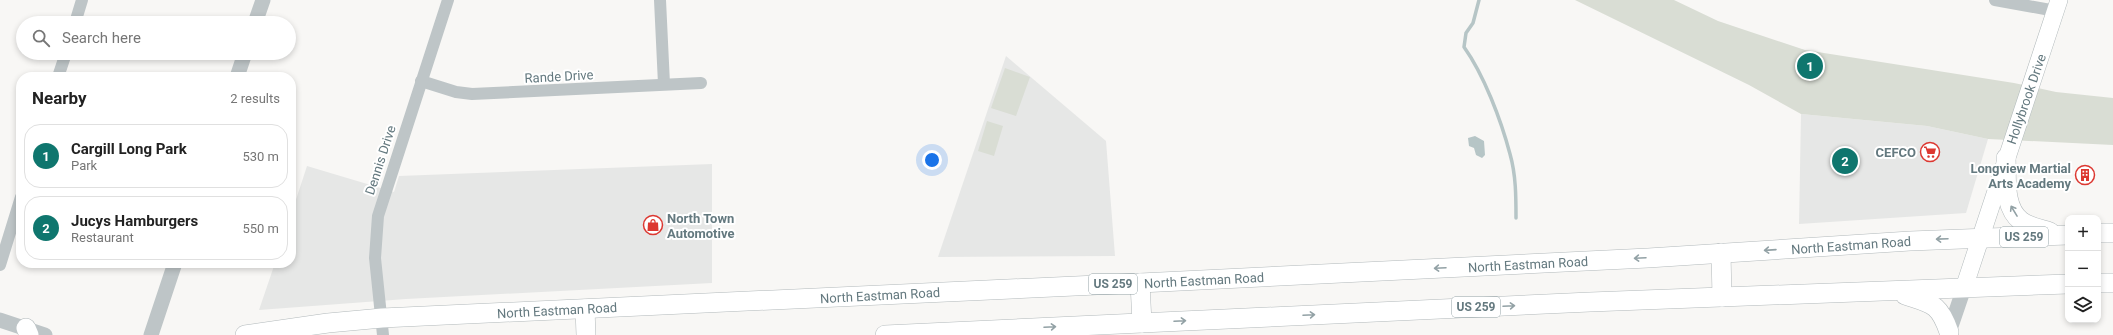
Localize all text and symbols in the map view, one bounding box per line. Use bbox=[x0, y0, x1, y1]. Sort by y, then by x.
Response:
search box bbox=[16, 16, 296, 60]
icon: search bbox=[30, 27, 52, 49]
text: Search here bbox=[62, 29, 141, 47]
pin: 1 bbox=[1797, 51, 1823, 81]
street label: Hollybrook Drive bbox=[2004, 52, 2049, 146]
street label: Rande Drive bbox=[524, 67, 594, 86]
text: Nearby bbox=[32, 88, 87, 108]
text: 2 results bbox=[230, 91, 280, 106]
street label: Dennis Drive bbox=[362, 123, 399, 197]
text: Cargill Long Park bbox=[71, 140, 187, 158]
supermarket icon: CEFCO bbox=[1919, 141, 1941, 163]
place label: CEFCO bbox=[1876, 145, 1916, 160]
pin: 2 bbox=[1832, 146, 1858, 176]
text: 1 bbox=[42, 149, 50, 164]
text: 530 m bbox=[242, 149, 279, 164]
your location bbox=[922, 150, 942, 170]
text: Park bbox=[71, 158, 97, 173]
place label: Longview Martial Arts Academy bbox=[1970, 161, 2071, 191]
building icon: Longview Martial Arts Academy bbox=[2074, 164, 2096, 186]
one-way arrow bbox=[2010, 206, 2018, 217]
place label: North Town Automotive bbox=[667, 211, 734, 241]
text: Jucys Hamburgers bbox=[71, 212, 198, 230]
shop icon: North Town Automotive bbox=[642, 214, 664, 236]
map controls bbox=[2065, 215, 2101, 323]
button: + bbox=[2065, 215, 2101, 251]
text: 2 bbox=[42, 221, 50, 236]
text: 550 m bbox=[242, 221, 279, 236]
road number: US 259 bbox=[2000, 227, 2048, 247]
text: Restaurant bbox=[71, 230, 134, 245]
street label: North Eastman Road bbox=[1791, 234, 1912, 257]
one-way arrow bbox=[1936, 236, 1949, 243]
one-way arrow bbox=[1764, 246, 1777, 253]
button: − bbox=[2065, 251, 2101, 287]
street label: North Eastman Road bbox=[1468, 254, 1588, 275]
one-way arrow bbox=[1634, 255, 1647, 262]
one-way arrow bbox=[1434, 265, 1447, 272]
street label: North Eastman Road bbox=[1144, 270, 1264, 291]
road number: US 259 bbox=[1089, 274, 1137, 294]
street label: North Eastman Road bbox=[820, 285, 940, 306]
button: layers bbox=[2065, 287, 2101, 323]
road number: US 259 bbox=[1452, 297, 1500, 317]
street label: North Eastman Road bbox=[497, 300, 617, 321]
one-way arrow bbox=[1502, 302, 1515, 310]
one-way arrow bbox=[1302, 312, 1315, 319]
one-way arrow bbox=[1173, 317, 1186, 325]
one-way arrow bbox=[1043, 323, 1056, 331]

